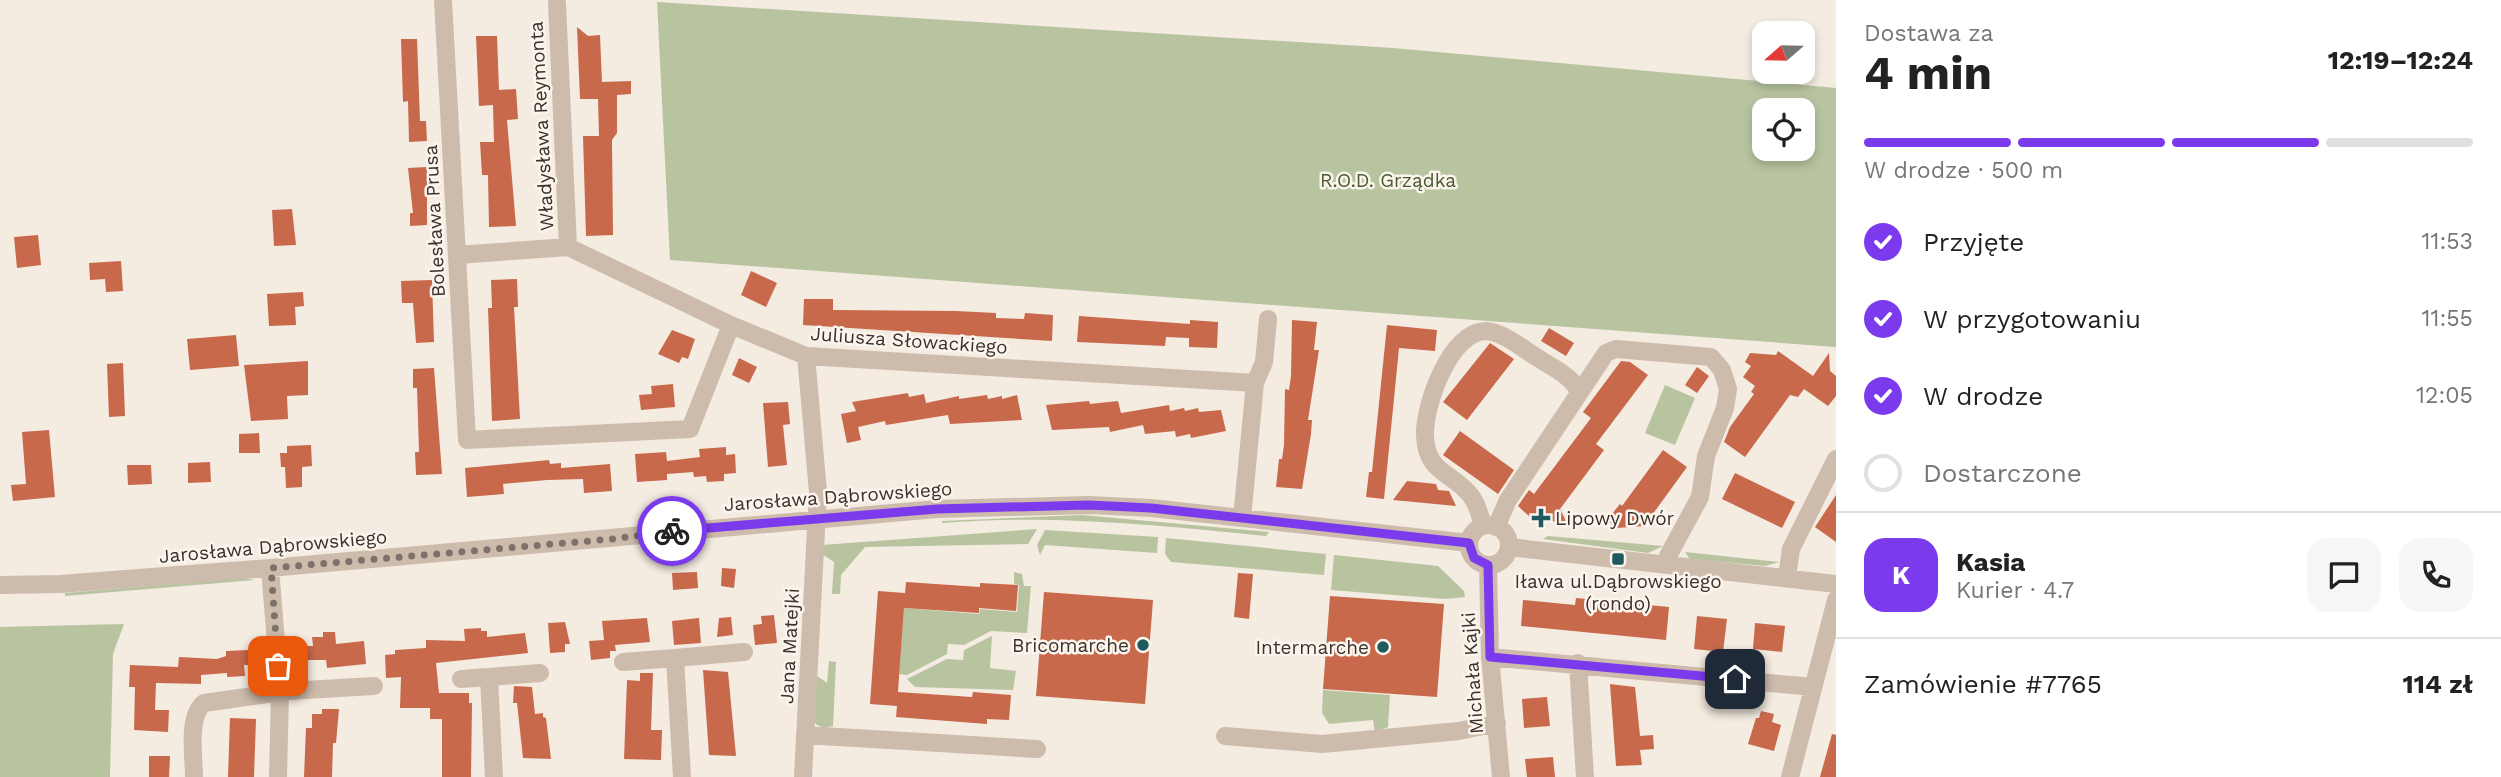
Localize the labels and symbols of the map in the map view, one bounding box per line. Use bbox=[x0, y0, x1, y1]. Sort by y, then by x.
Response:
street label: Władysława Reymonta bbox=[525, 20, 558, 231]
north arrow bbox=[1752, 21, 1815, 84]
street label: Bolesława Prusa bbox=[419, 144, 450, 298]
park label: R.O.D. Grządka bbox=[1320, 169, 1456, 192]
street label: Juliusza Słowackiego bbox=[810, 322, 1008, 359]
street label: Jarosława Dąbrowskiego bbox=[723, 477, 953, 516]
courier bbox=[637, 496, 707, 566]
place label: Lipowy Dwór bbox=[1555, 507, 1675, 530]
marker: Lipowy Dwór bbox=[1533, 510, 1549, 526]
street label: Jarosława Dąbrowskiego bbox=[158, 525, 388, 568]
marker: Iława ul.Dąbrowskiego (rondo) bbox=[1610, 551, 1626, 567]
place label: Iława ul.Dąbrowskiego (rondo) bbox=[1514, 570, 1722, 615]
street label: Jana Matejki bbox=[775, 587, 804, 705]
street label: Michała Kajki bbox=[1457, 611, 1488, 735]
place label: Bricomarche bbox=[1012, 634, 1129, 657]
pin bbox=[248, 636, 308, 696]
place label: Intermarche bbox=[1255, 636, 1369, 659]
marker: Bricomarche bbox=[1135, 637, 1151, 653]
marker: Intermarche bbox=[1375, 639, 1391, 655]
pin bbox=[1705, 649, 1765, 709]

